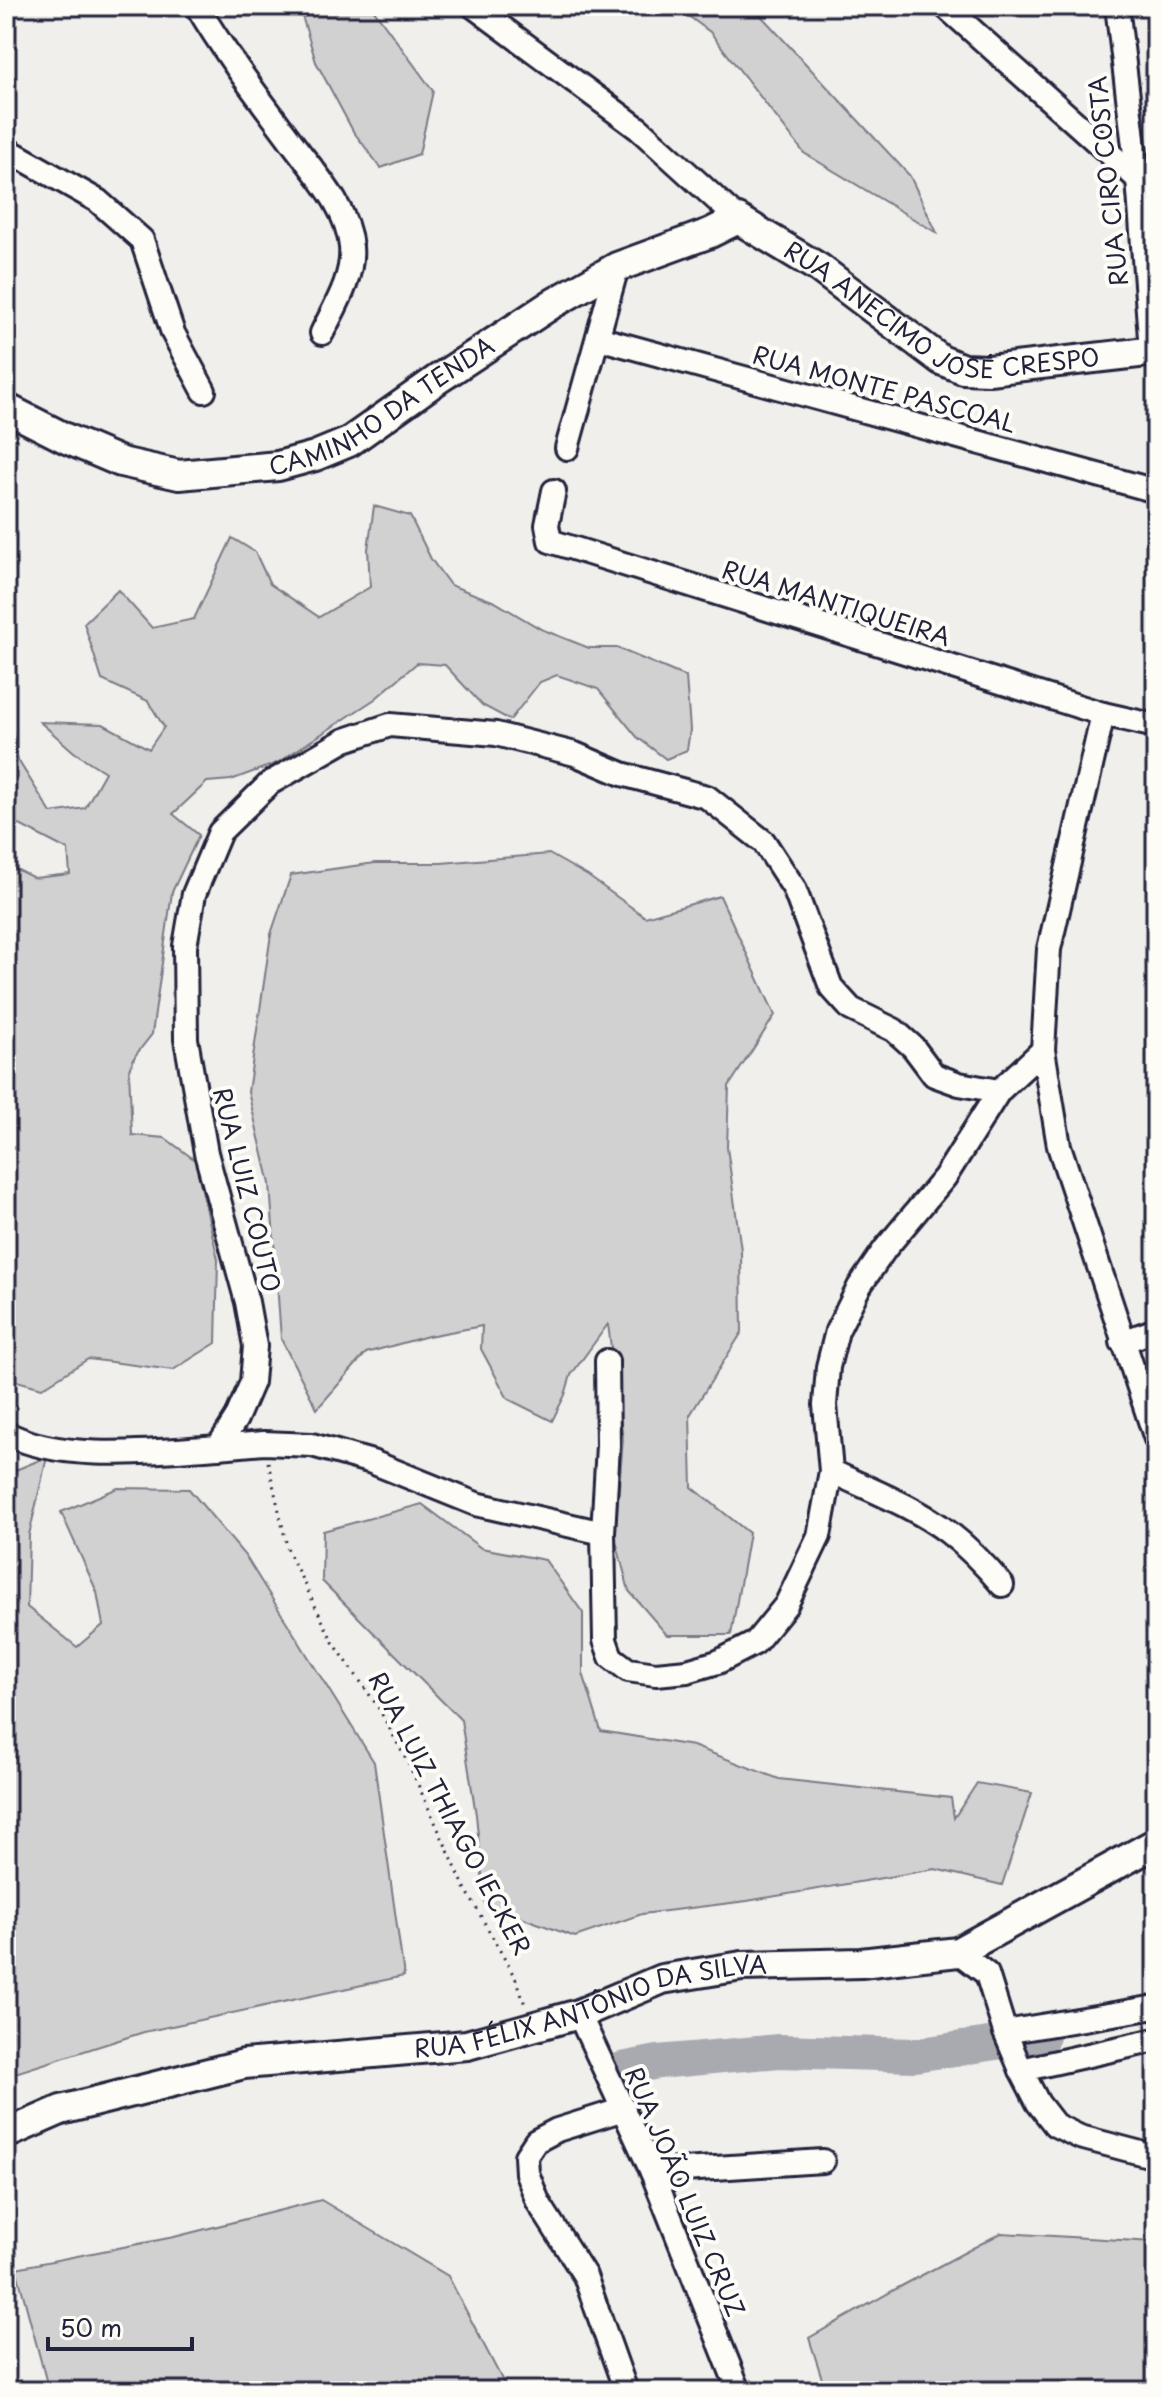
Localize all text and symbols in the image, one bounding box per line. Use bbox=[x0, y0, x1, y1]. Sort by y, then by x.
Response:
street label: RUA CIRO COSTA bbox=[1078, 74, 1136, 288]
street label: RUA ANECIMO JOSÉ CRESPO bbox=[778, 231, 1101, 386]
street label: CAMINHO DA TENDA bbox=[264, 327, 501, 484]
street label: RUA MONTE PASCOAL bbox=[749, 336, 1020, 441]
street label: RUA MANTIQUEIRA bbox=[718, 550, 955, 654]
street label: RUA LUIZ COUTO bbox=[205, 1083, 291, 1296]
street label: RUA LUIZ THIAGO IECKER bbox=[361, 1665, 541, 1961]
street label: RUA FÉLIX ANTÔNIO DA SILVA bbox=[412, 1945, 767, 2065]
street label: RUA JOÃO LUIZ CRUZ bbox=[617, 2061, 755, 2322]
scale bar bbox=[48, 2301, 192, 2351]
text: 50 m bbox=[60, 2309, 122, 2345]

